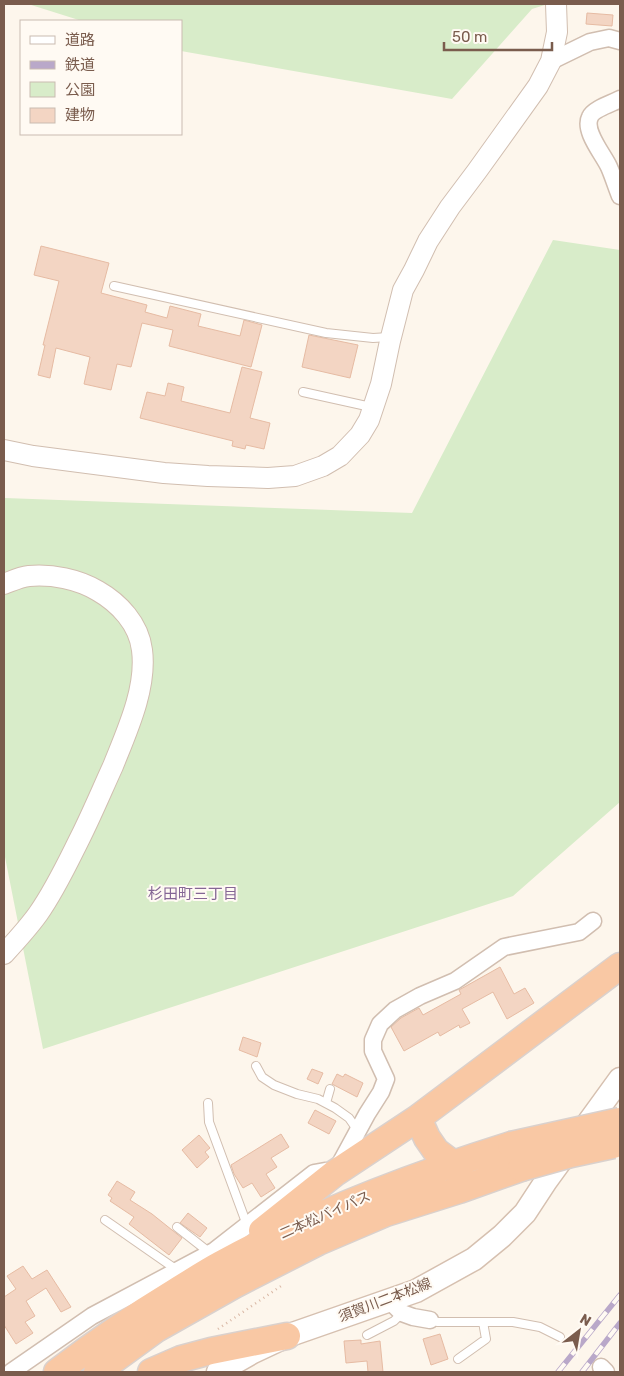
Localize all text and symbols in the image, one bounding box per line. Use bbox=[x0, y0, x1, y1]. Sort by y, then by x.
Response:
legend bbox=[20, 20, 182, 135]
scale bar bbox=[444, 20, 552, 52]
text: 50 m bbox=[452, 28, 487, 46]
text: 道路 bbox=[65, 31, 95, 49]
text: 鉄道 bbox=[65, 56, 95, 74]
text: 公園 bbox=[65, 81, 95, 99]
text: 建物 bbox=[65, 106, 95, 124]
district label: 杉田町三丁目 bbox=[148, 885, 238, 903]
street label: 二本松バイパス bbox=[277, 1187, 373, 1243]
street label: 須賀川二本松線 bbox=[336, 1275, 434, 1325]
north arrow bbox=[554, 1306, 604, 1356]
text: N bbox=[577, 1310, 594, 1330]

